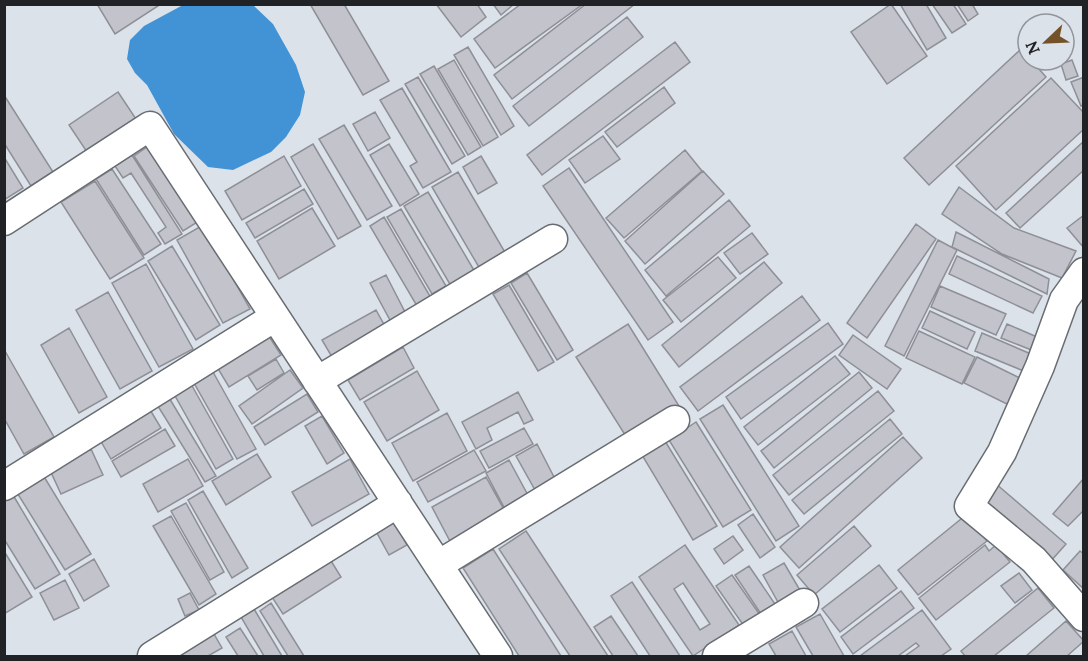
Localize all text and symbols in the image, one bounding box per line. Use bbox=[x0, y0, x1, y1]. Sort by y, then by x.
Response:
north arrow bbox=[1016, 12, 1076, 72]
text: N bbox=[1021, 38, 1044, 57]

